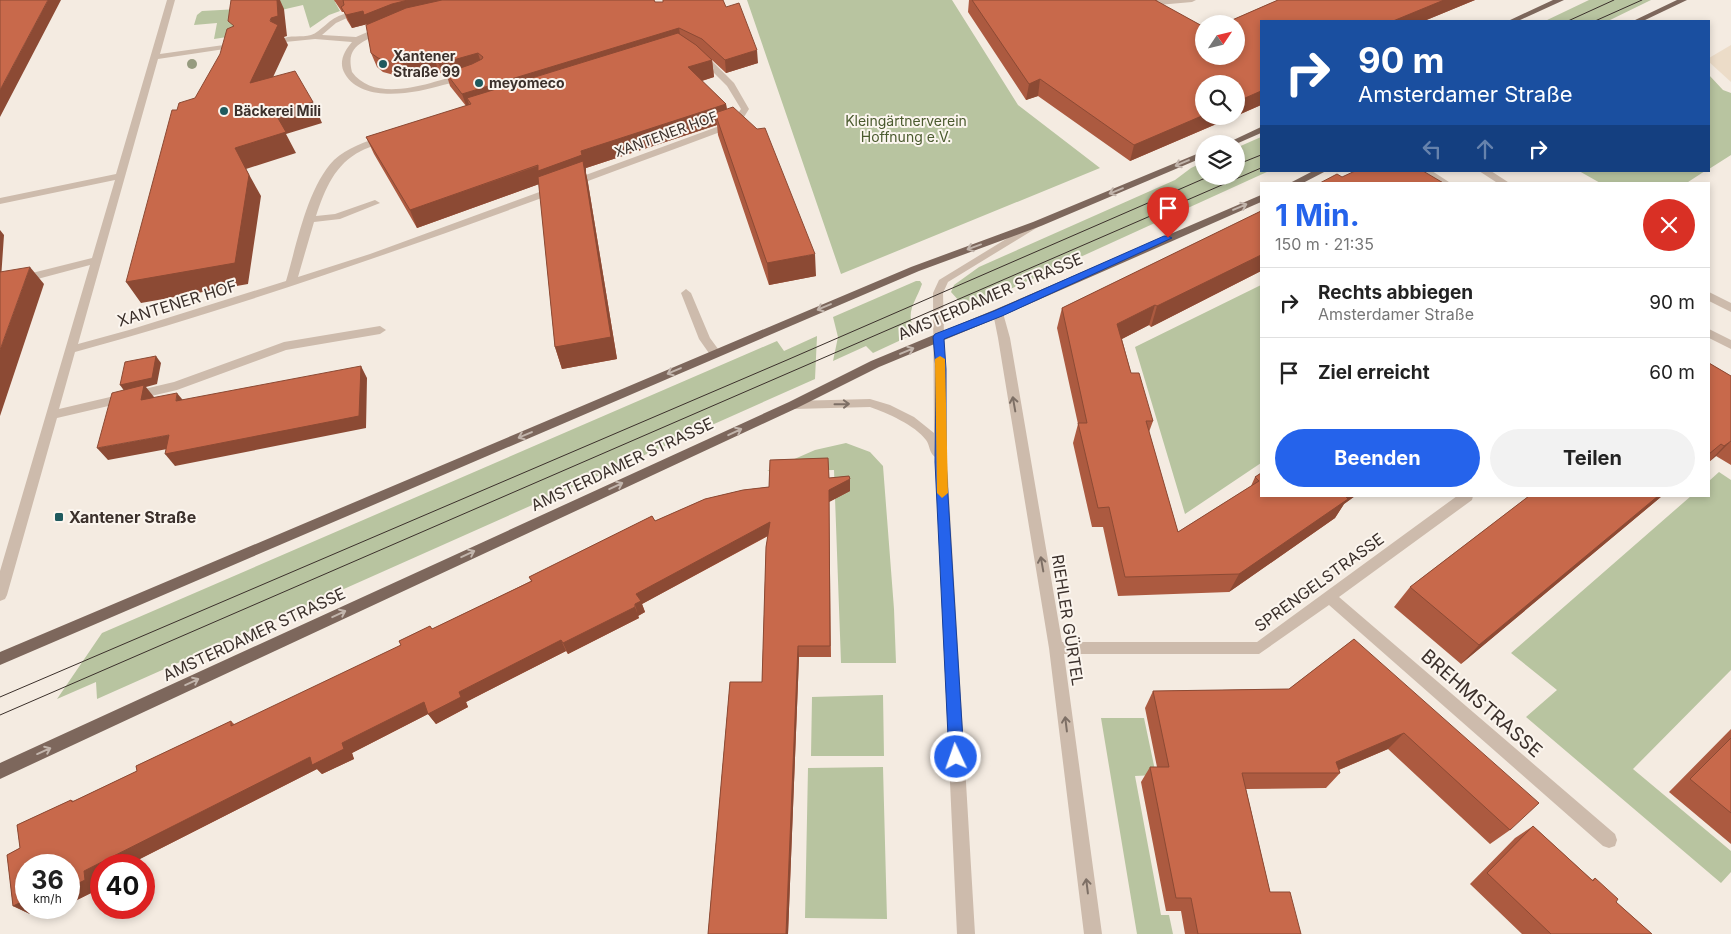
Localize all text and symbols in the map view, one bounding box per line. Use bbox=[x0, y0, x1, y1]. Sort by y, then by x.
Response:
north arrow bbox=[1195, 15, 1245, 65]
map controls bbox=[1195, 15, 1245, 185]
text: 90 m bbox=[1358, 39, 1445, 81]
icon: right bbox=[1275, 40, 1340, 105]
place label: Xantener Straße 99 bbox=[393, 47, 460, 80]
marker: Xantener Straße 99 bbox=[377, 58, 389, 70]
place label: meyomeco bbox=[489, 74, 565, 91]
button: search bbox=[1195, 75, 1245, 125]
marker: meyomeco bbox=[473, 77, 485, 89]
text: Amsterdamer Straße bbox=[1358, 81, 1573, 107]
place label: Bäckerei Mili bbox=[234, 102, 321, 119]
marker: Bäckerei Mili bbox=[218, 105, 230, 117]
street label: XANTENER HOF bbox=[612, 107, 720, 160]
park label: Kleingärtnerverein Hoffnung e.V. bbox=[845, 112, 967, 145]
button: layers bbox=[1195, 135, 1245, 185]
icon: left bbox=[1418, 135, 1446, 163]
icon: ahead bbox=[1471, 135, 1499, 163]
icon: right bbox=[1524, 135, 1552, 163]
one-way arrow bbox=[1175, 159, 1190, 169]
one-way arrow bbox=[1109, 186, 1124, 196]
pin bbox=[1147, 187, 1189, 238]
icon: arrive bbox=[1154, 194, 1182, 222]
text: 1 Min. bbox=[1275, 197, 1360, 233]
button: close bbox=[1643, 199, 1695, 251]
one-way arrow bbox=[1232, 201, 1247, 211]
text: 150 m · 21:35 bbox=[1275, 234, 1374, 254]
one-way arrow bbox=[967, 243, 983, 252]
street label: AMSTERDAMER STRASSE bbox=[895, 248, 1085, 344]
street label: XANTENER HOF bbox=[115, 275, 239, 331]
text: Rechts abbiegen bbox=[1318, 281, 1473, 304]
icon: right bbox=[1275, 289, 1303, 317]
text: 90 m bbox=[1649, 291, 1695, 314]
one-way arrow bbox=[817, 303, 832, 313]
text: Amsterdamer Straße bbox=[1318, 304, 1474, 324]
one-way arrow bbox=[899, 345, 914, 355]
icon: arrive bbox=[1275, 359, 1303, 387]
text: Ziel erreicht bbox=[1318, 361, 1430, 384]
text: 60 m bbox=[1649, 361, 1695, 384]
one-way arrow bbox=[667, 366, 682, 376]
one-way arrow bbox=[1008, 396, 1018, 412]
one-way arrow bbox=[833, 399, 849, 408]
street label: AMSTERDAMER STRASSE bbox=[528, 413, 716, 515]
one-way arrow bbox=[727, 426, 742, 436]
button: Beenden bbox=[1275, 429, 1480, 487]
button: Teilen bbox=[1490, 429, 1695, 487]
one-way arrow bbox=[518, 430, 533, 440]
one-way arrow bbox=[608, 481, 623, 490]
place label: Xantener Straße bbox=[69, 507, 196, 527]
marker: Xantener Straße bbox=[53, 511, 65, 523]
street label: SPRENGELSTRASSE bbox=[1250, 528, 1388, 636]
one-way arrow bbox=[460, 549, 475, 558]
street label: RIEHLER GÜRTEL bbox=[1048, 553, 1088, 687]
one-way arrow bbox=[1036, 556, 1046, 572]
street label: AMSTERDAMER STRASSE bbox=[160, 583, 348, 685]
one-way arrow bbox=[331, 609, 346, 618]
street label: BREHMSTRASSE bbox=[1416, 645, 1547, 762]
one-way arrow bbox=[184, 677, 199, 687]
one-way arrow bbox=[1061, 717, 1071, 733]
position arrow bbox=[929, 730, 981, 782]
one-way arrow bbox=[36, 745, 51, 755]
speed limit sign: 40 bbox=[90, 854, 155, 919]
text: 36 bbox=[31, 865, 64, 895]
one-way arrow bbox=[1082, 878, 1092, 894]
text: km/h bbox=[33, 891, 62, 906]

